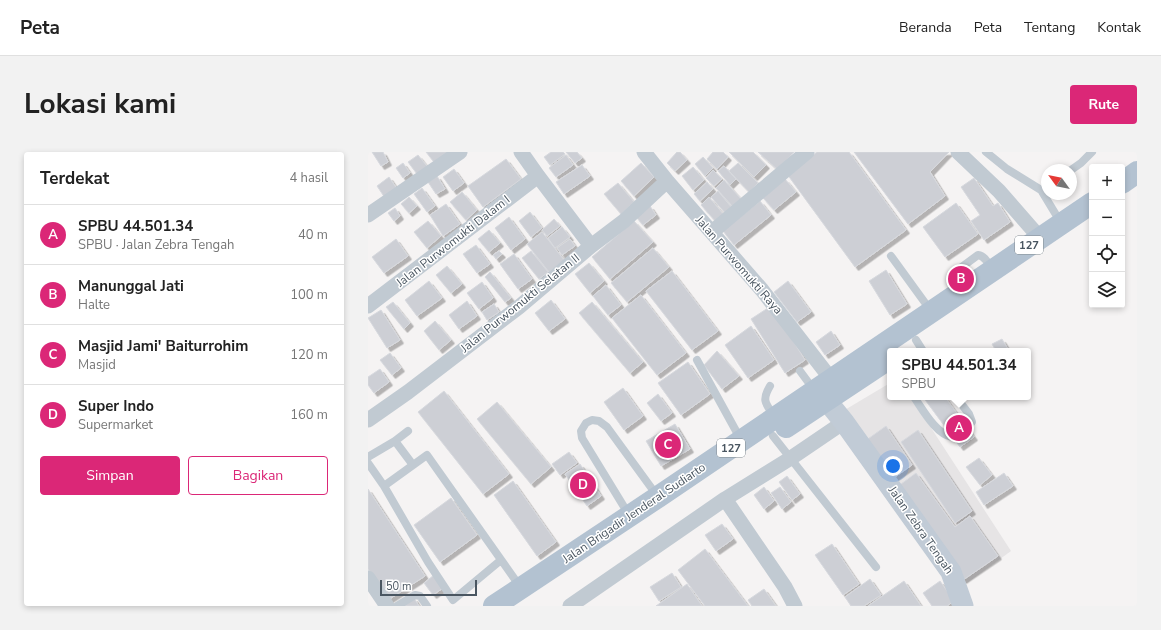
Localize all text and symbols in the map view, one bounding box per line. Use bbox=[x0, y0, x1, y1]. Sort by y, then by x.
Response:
text: Peta bbox=[20, 15, 60, 41]
text: Beranda bbox=[899, 18, 952, 37]
text: Peta bbox=[974, 18, 1002, 37]
text: Tentang bbox=[1024, 18, 1075, 37]
text: Kontak bbox=[1097, 18, 1141, 37]
text: Lokasi kami bbox=[24, 85, 176, 123]
button: Rute bbox=[1070, 85, 1137, 124]
north arrow bbox=[1041, 164, 1077, 200]
map controls bbox=[1089, 164, 1125, 308]
button: + bbox=[1089, 164, 1125, 200]
text: Terdekat bbox=[40, 167, 109, 190]
text: 4 hasil bbox=[289, 169, 328, 187]
street label: Jalan Purwomukti Dalam I bbox=[392, 192, 513, 291]
button: − bbox=[1089, 200, 1125, 236]
street label: Jalan Purwomukti Raya bbox=[691, 212, 786, 318]
text: SPBU 44.501.34 bbox=[78, 216, 193, 236]
text: A bbox=[48, 226, 58, 244]
text: 40 m bbox=[298, 226, 328, 244]
text: SPBU · Jalan Zebra Tengah bbox=[78, 236, 235, 254]
road number: 127 bbox=[1015, 236, 1043, 254]
button: locate bbox=[1089, 236, 1125, 272]
street label: Jalan Purwomukti Selatan II bbox=[456, 250, 583, 357]
pin: B bbox=[948, 264, 974, 294]
button: layers bbox=[1089, 272, 1125, 308]
text: Manunggal Jati bbox=[78, 276, 184, 296]
text: B bbox=[49, 286, 57, 304]
text: 100 m bbox=[290, 286, 328, 304]
text: Halte bbox=[78, 296, 110, 314]
text: Masjid Jami' Baiturrohim bbox=[78, 336, 248, 356]
text: C bbox=[49, 346, 57, 364]
text: 120 m bbox=[290, 346, 328, 364]
popup bbox=[887, 348, 1031, 400]
text: SPBU 44.501.34 bbox=[901, 355, 1017, 375]
text: Masjid bbox=[78, 356, 116, 374]
text: SPBU bbox=[901, 375, 936, 393]
text: Super Indo bbox=[78, 396, 154, 416]
text: D bbox=[48, 406, 58, 424]
text: 160 m bbox=[290, 406, 328, 424]
pin: A bbox=[946, 413, 972, 443]
text: Supermarket bbox=[78, 416, 153, 434]
pin: C bbox=[655, 430, 681, 460]
road number: 127 bbox=[717, 439, 745, 457]
button: Simpan bbox=[40, 456, 180, 495]
button: Bagikan bbox=[188, 456, 328, 495]
your location bbox=[883, 456, 903, 476]
street label: Jalan Brigadir Jenderal Sudiarto bbox=[559, 459, 709, 567]
pin: D bbox=[570, 470, 596, 500]
street label: Jalan Zebra Tengah bbox=[884, 482, 957, 577]
scale bar bbox=[380, 578, 477, 597]
text: 50 m bbox=[386, 579, 411, 594]

